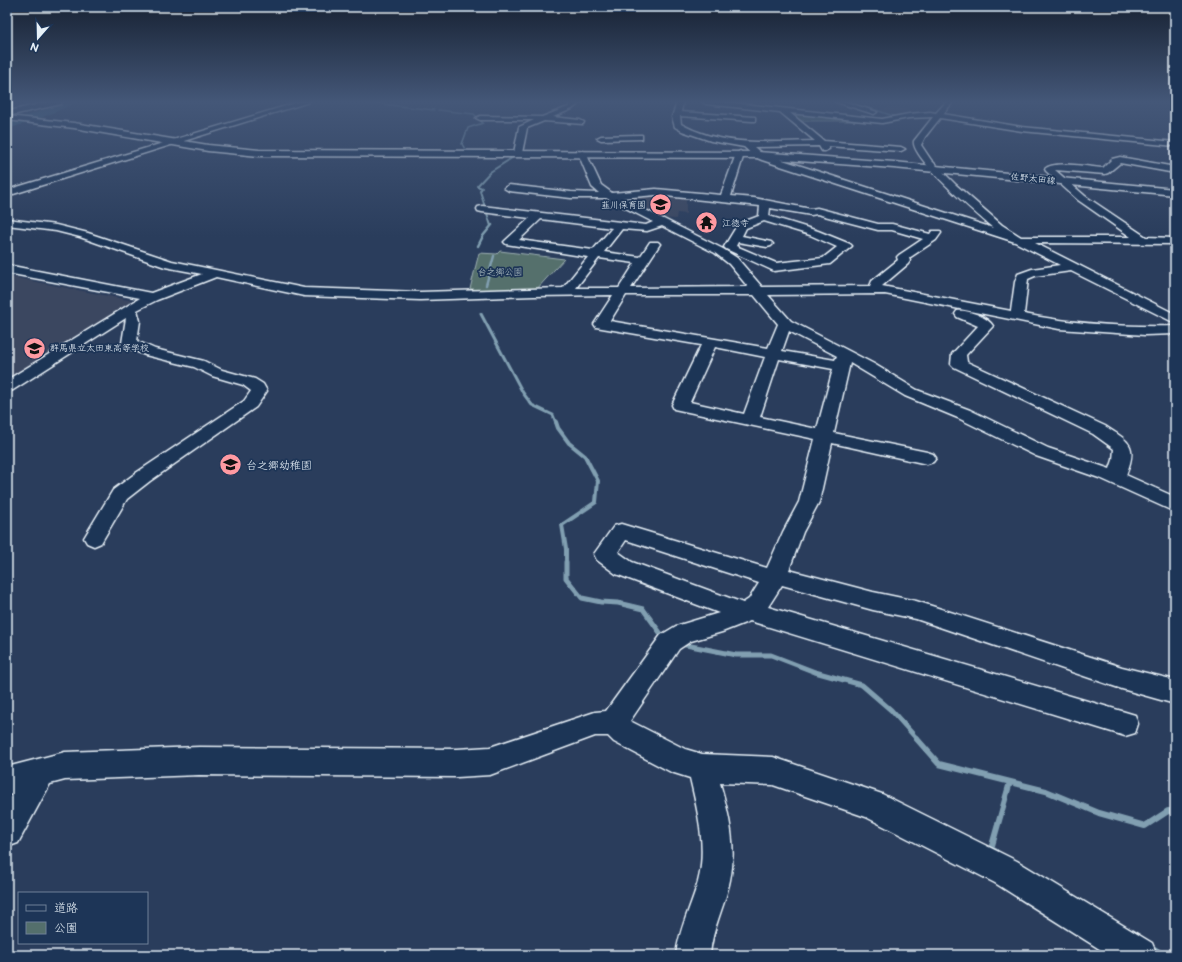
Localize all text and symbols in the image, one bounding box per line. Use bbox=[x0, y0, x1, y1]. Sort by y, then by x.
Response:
north arrow bbox=[18, 18, 58, 58]
text: N bbox=[29, 39, 41, 54]
street label: 佐野太田線 bbox=[1010, 171, 1056, 187]
school or university icon: 韮川保育園 bbox=[648, 192, 674, 218]
place label: 韮川保育園 bbox=[601, 200, 646, 211]
temple icon: 江徳寺 bbox=[694, 210, 720, 236]
place label: 江徳寺 bbox=[722, 218, 749, 229]
park label: 台之郷公園 bbox=[477, 267, 523, 278]
school or university icon: 群馬県立太田東高等学校 bbox=[22, 335, 48, 361]
place label: 群馬県立太田東高等学校 bbox=[50, 343, 149, 354]
school or university icon: 台之郷幼稚園 bbox=[218, 452, 244, 478]
place label: 台之郷幼稚園 bbox=[246, 459, 312, 472]
legend bbox=[18, 892, 148, 944]
text: 道路 bbox=[54, 901, 78, 916]
text: 公園 bbox=[54, 921, 78, 936]

